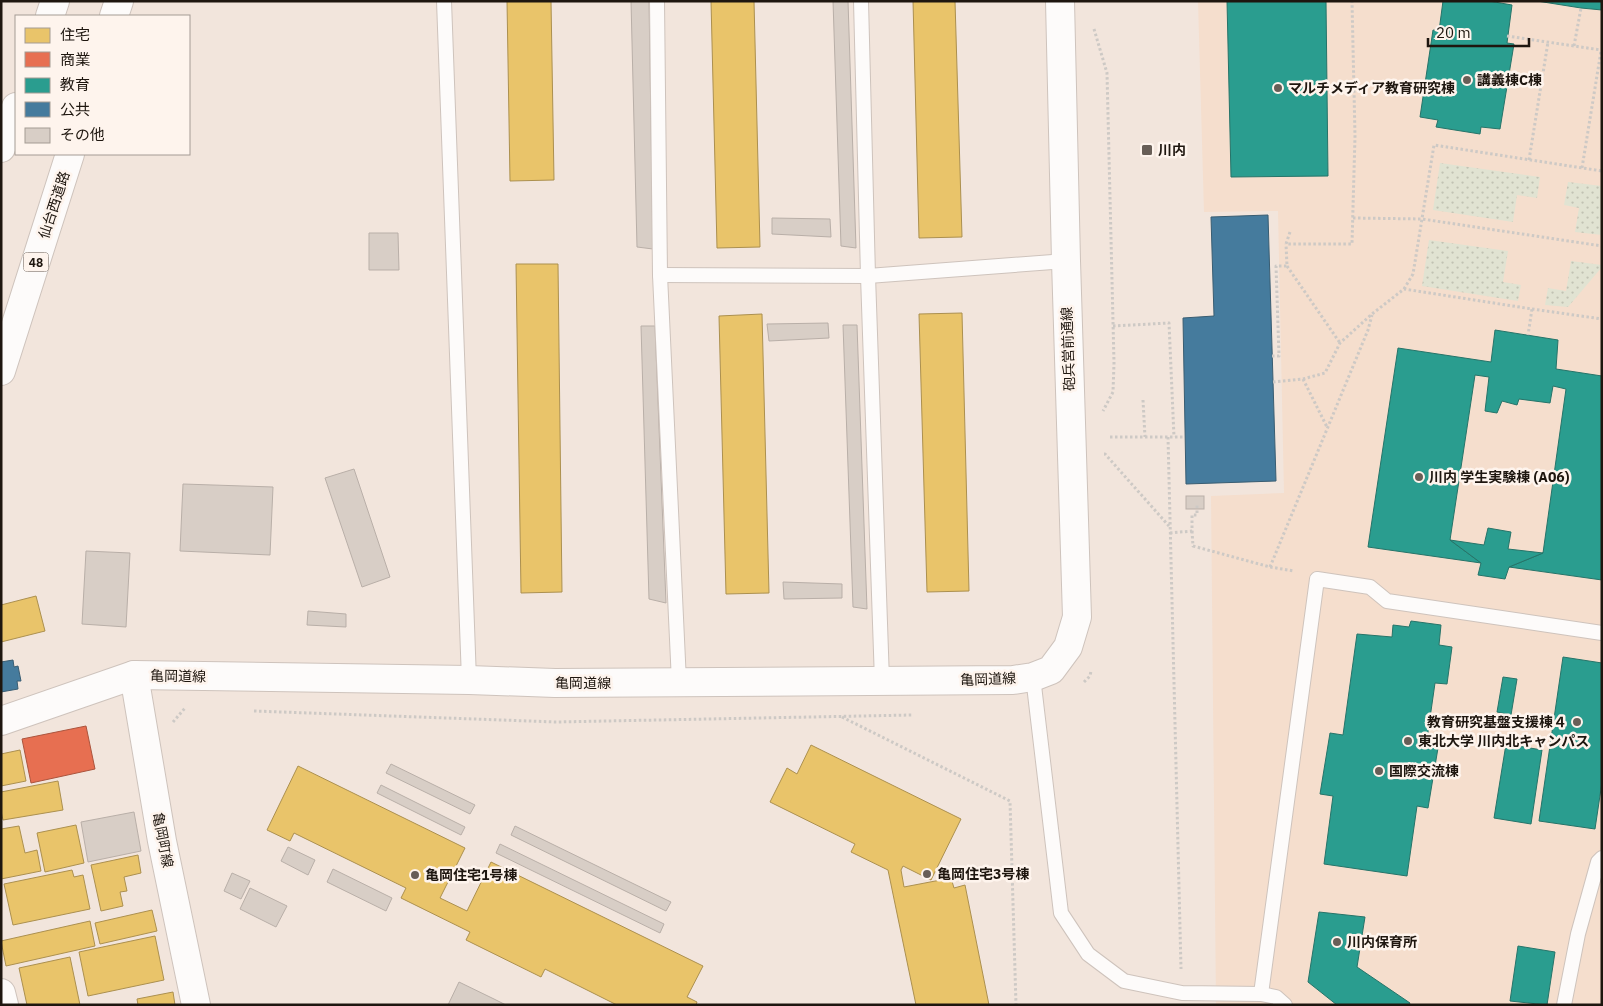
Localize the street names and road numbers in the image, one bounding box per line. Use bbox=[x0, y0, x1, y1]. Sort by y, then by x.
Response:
street label: 仙台西道路 bbox=[35, 169, 73, 241]
road number: 48 bbox=[24, 252, 48, 272]
street label: 砲兵営前通線 bbox=[1058, 307, 1078, 391]
street label: 亀岡道線 bbox=[150, 667, 206, 685]
street label: 亀岡道線 bbox=[960, 669, 1016, 689]
street label: 亀岡道線 bbox=[555, 674, 611, 692]
street label: 亀岡町線 bbox=[149, 811, 177, 869]

